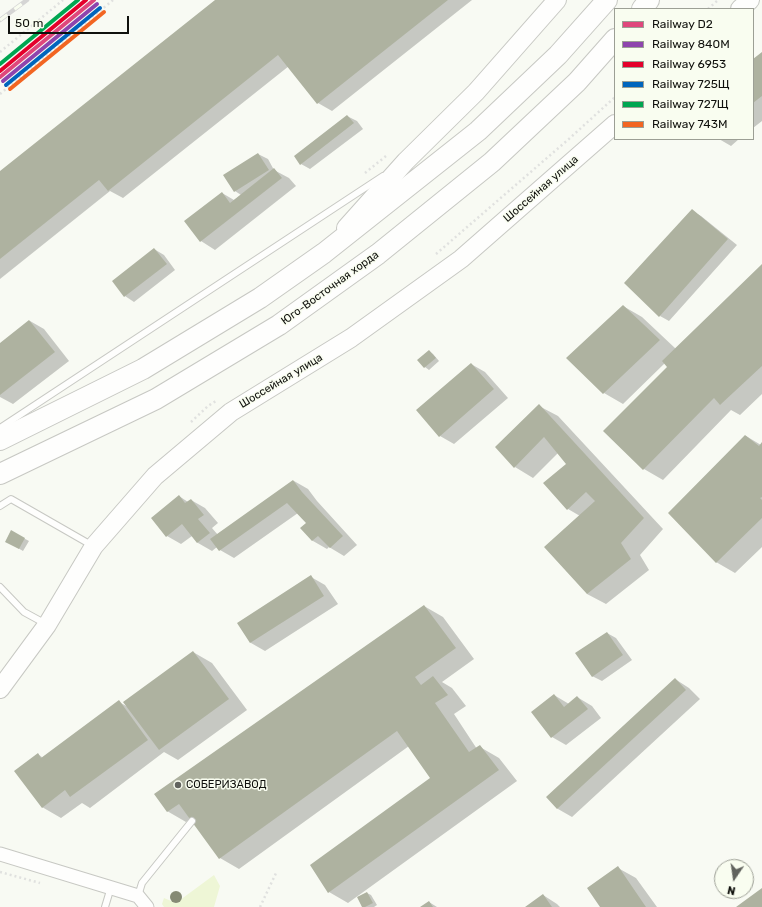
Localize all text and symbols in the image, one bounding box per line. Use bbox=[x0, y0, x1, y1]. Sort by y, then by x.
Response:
scale bar bbox=[10, 8, 131, 34]
legend bbox=[614, 8, 754, 140]
text: 50 m bbox=[15, 16, 43, 30]
text: Railway D2 bbox=[652, 17, 713, 31]
text: Railway 840М bbox=[652, 37, 730, 51]
text: Railway 6953 bbox=[652, 57, 726, 71]
text: Railway 725Щ bbox=[652, 77, 730, 91]
text: Railway 727Щ bbox=[652, 97, 729, 111]
text: Railway 743М bbox=[652, 117, 727, 131]
street label: Шоссейная улица bbox=[501, 153, 581, 225]
street label: Юго-Восточная хорда bbox=[279, 248, 381, 328]
street label: Шоссейная улица bbox=[237, 351, 325, 411]
place label: СОБЕРИЗАВОД bbox=[186, 778, 266, 792]
marker: СОБЕРИЗАВОД bbox=[173, 780, 183, 790]
north arrow bbox=[714, 859, 754, 899]
text: N bbox=[726, 883, 737, 897]

